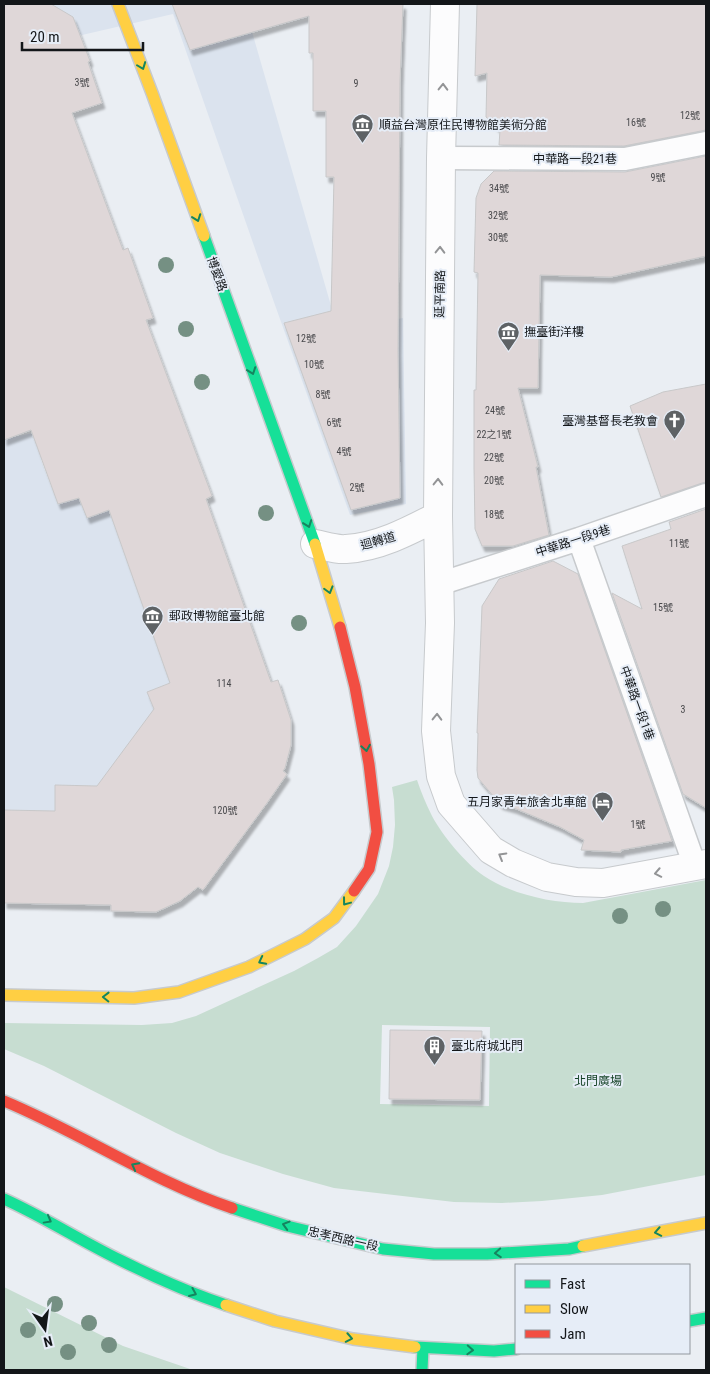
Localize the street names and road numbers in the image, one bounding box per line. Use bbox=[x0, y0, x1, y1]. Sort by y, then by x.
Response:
street label: 中華路一段21巷 bbox=[533, 152, 617, 166]
street label: 博愛路 bbox=[204, 255, 230, 293]
street label: 延平南路 bbox=[433, 270, 447, 318]
street label: 中華路一段9巷 bbox=[534, 522, 612, 560]
street label: 迴轉道 bbox=[359, 529, 397, 553]
street label: 中華路一段1巷 bbox=[617, 664, 657, 742]
street label: 忠孝西路一段 bbox=[306, 1224, 380, 1254]

